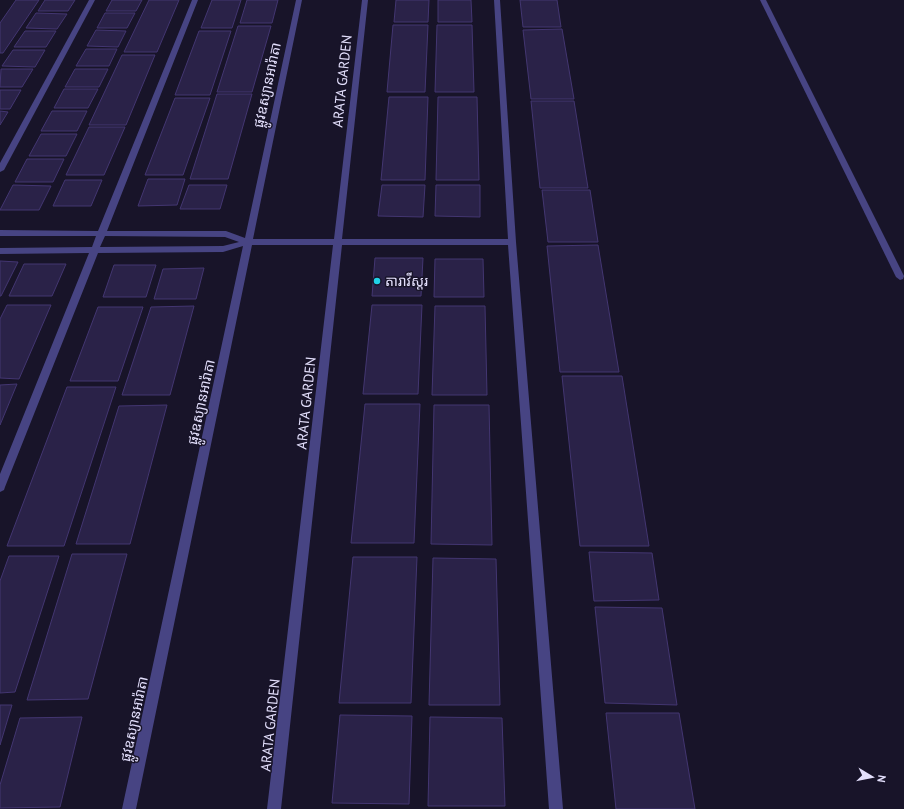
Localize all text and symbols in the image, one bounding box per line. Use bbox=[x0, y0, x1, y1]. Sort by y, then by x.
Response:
street label: ARATA GARDEN bbox=[328, 34, 356, 128]
street label: ផ្លូវឧស្យានអារ៉ាតា bbox=[249, 41, 288, 130]
place label: តារាវីស្តរ bbox=[385, 272, 428, 290]
marker: តារាវីស្តរ bbox=[372, 276, 382, 286]
street label: ARATA GARDEN bbox=[292, 356, 320, 450]
street label: ផ្លូវឧស្យានអារ៉ាតា bbox=[183, 358, 222, 447]
street label: ផ្លូវឧស្យានអារ៉ាតា bbox=[116, 675, 155, 764]
street label: ARATA GARDEN bbox=[256, 678, 284, 772]
north arrow bbox=[852, 757, 892, 797]
text: N bbox=[874, 774, 889, 784]

